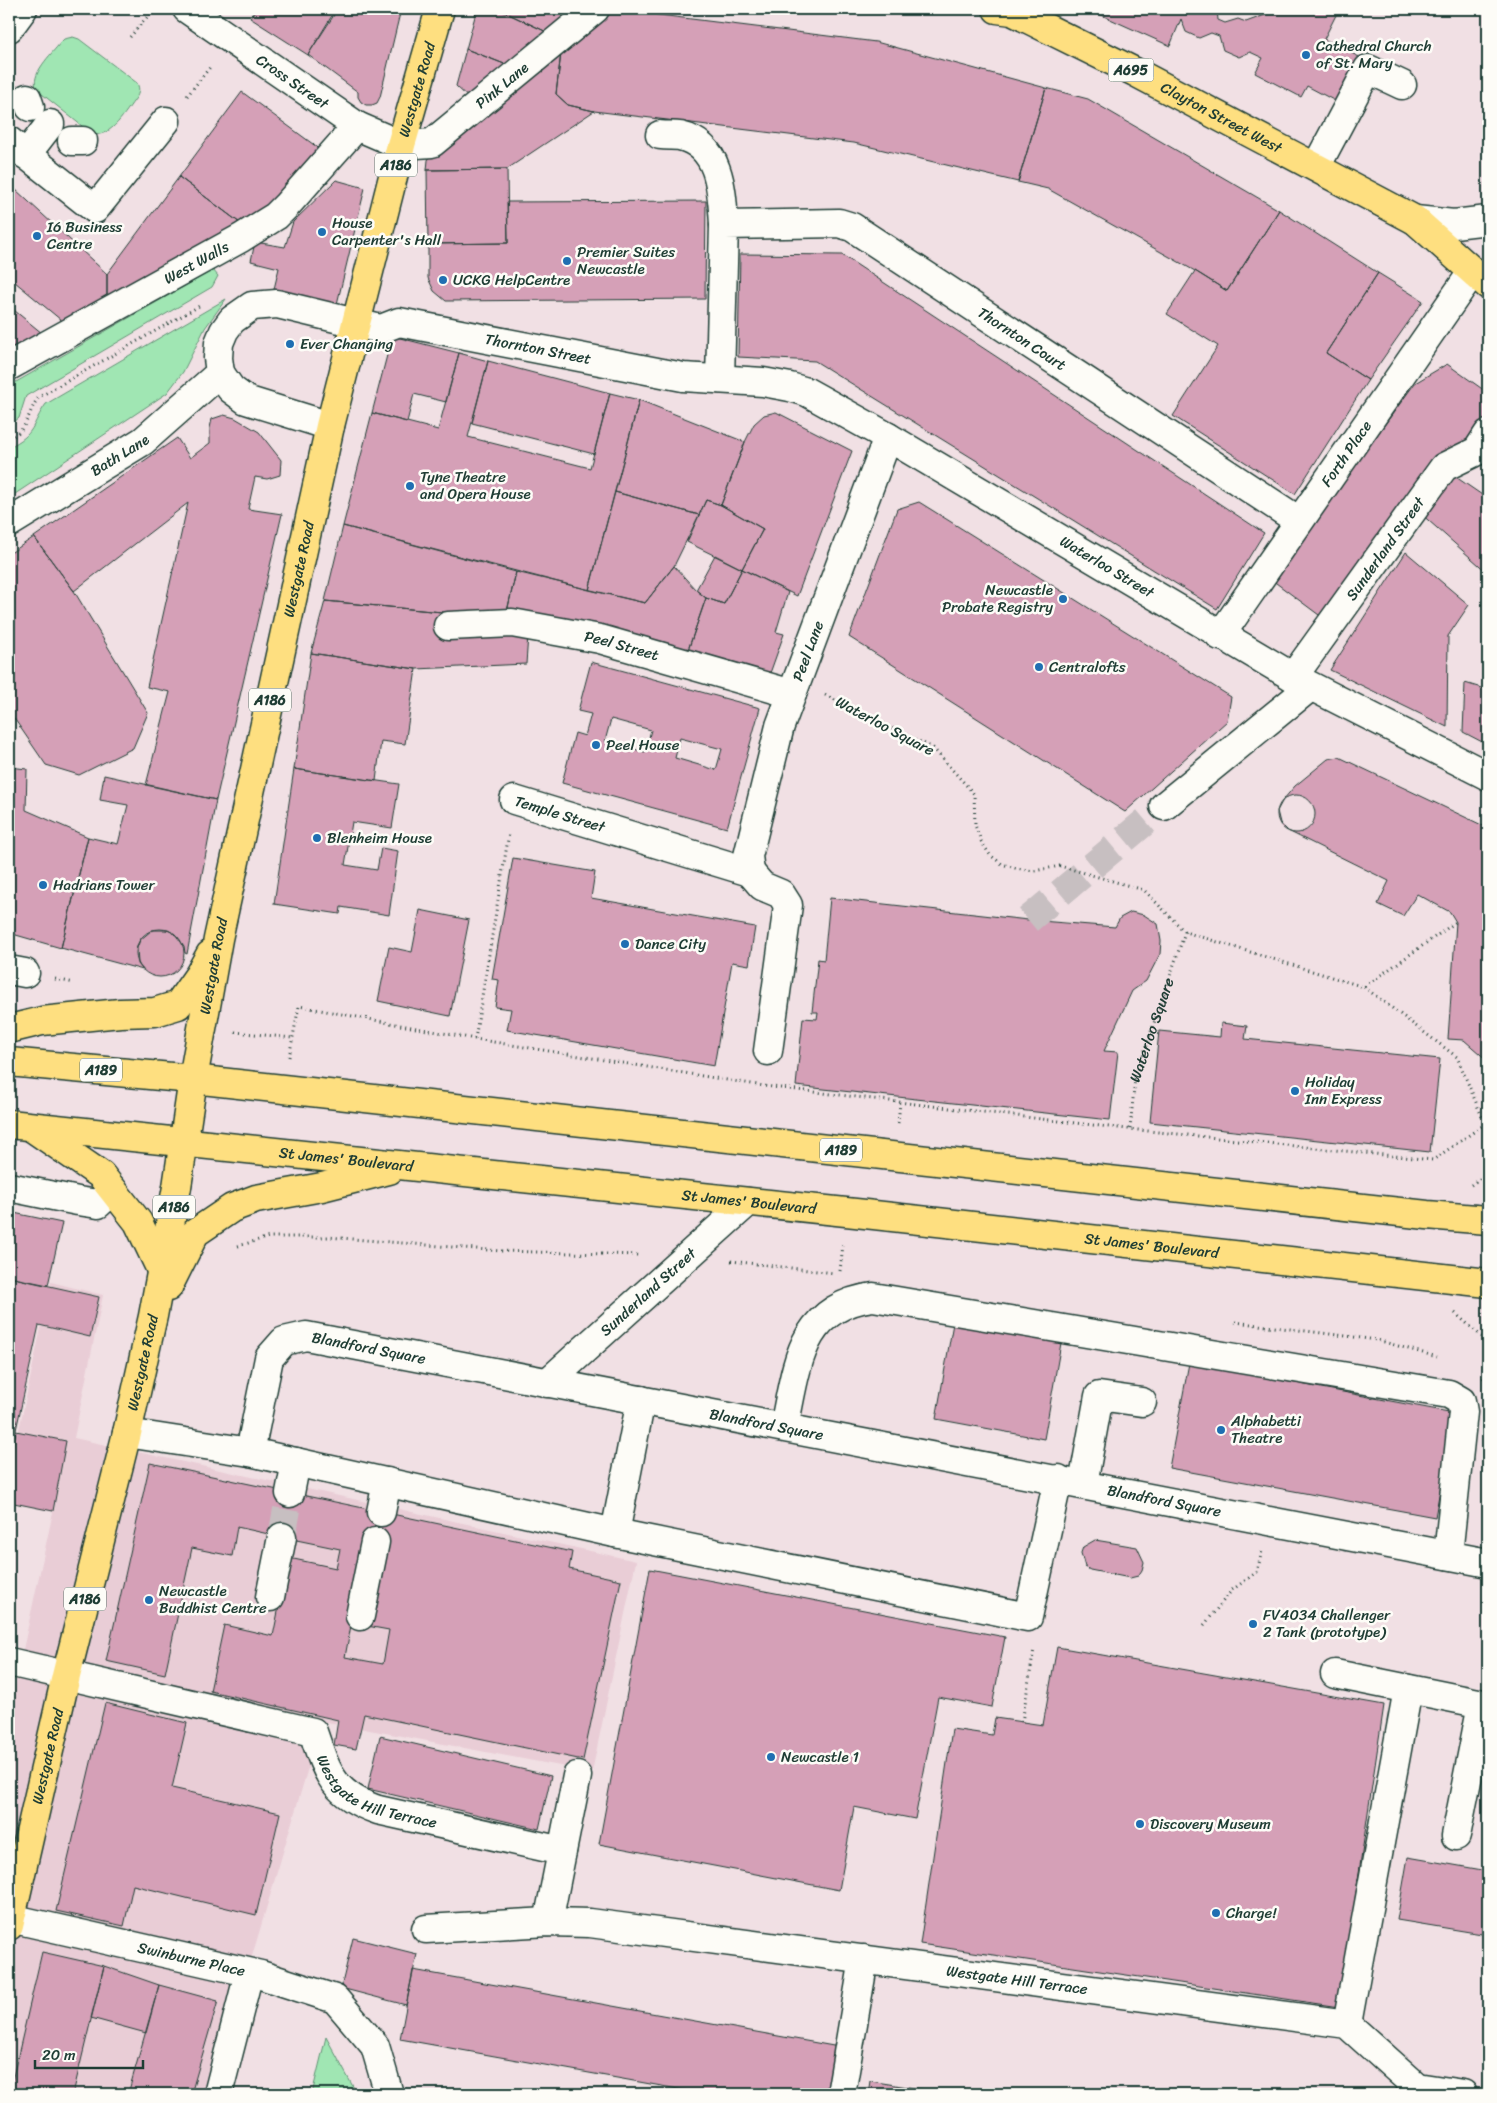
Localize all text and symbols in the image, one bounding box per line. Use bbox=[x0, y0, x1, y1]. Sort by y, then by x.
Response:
place label: Cathedral Church of St. Mary bbox=[1316, 33, 1432, 76]
street label: Westgate Road bbox=[391, 38, 443, 140]
street label: Cross Street bbox=[251, 47, 335, 117]
marker: Cathedral Church of St. Mary bbox=[1300, 49, 1312, 61]
street label: Pink Lane bbox=[469, 55, 535, 116]
road number: A695 bbox=[1108, 58, 1154, 82]
street label: Clayton Street West bbox=[1156, 75, 1288, 161]
road number: A186 bbox=[375, 154, 417, 176]
place label: House Carpenter's Hall bbox=[332, 210, 442, 253]
place label: I6 Business Centre bbox=[46, 214, 122, 257]
marker: House Carpenter's Hall bbox=[316, 226, 328, 238]
marker: I6 Business Centre bbox=[31, 230, 43, 242]
street label: West Walls bbox=[159, 234, 234, 291]
place label: Premier Suites Newcastle bbox=[577, 239, 675, 282]
marker: Premier Suites Newcastle bbox=[561, 255, 573, 267]
place label: UCKG HelpCentre bbox=[453, 267, 570, 293]
marker: UCKG HelpCentre bbox=[437, 274, 449, 286]
street label: Thornton Court bbox=[972, 300, 1072, 378]
street label: Thornton Street bbox=[483, 326, 594, 372]
place label: Ever Changing bbox=[300, 331, 394, 357]
marker: Ever Changing bbox=[284, 338, 296, 350]
street label: Forth Place bbox=[1314, 415, 1379, 492]
street label: Bath Lane bbox=[85, 428, 156, 483]
place label: Tyne Theatre and Opera House bbox=[420, 464, 531, 507]
marker: Tyne Theatre and Opera House bbox=[404, 480, 416, 492]
street label: Sunderland Street bbox=[1339, 491, 1432, 606]
street label: Westgate Road bbox=[276, 518, 322, 620]
street label: Waterloo Street bbox=[1055, 528, 1160, 605]
place label: Newcastle Probate Registry bbox=[942, 577, 1053, 620]
marker: Newcastle Probate Registry bbox=[1057, 593, 1069, 605]
street label: Peel Lane bbox=[785, 617, 831, 685]
street label: Peel Street bbox=[582, 623, 662, 668]
place label: Centralofts bbox=[1049, 654, 1126, 680]
marker: Centralofts bbox=[1033, 661, 1045, 673]
road number: A186 bbox=[249, 688, 291, 712]
street label: Waterloo Square bbox=[831, 689, 939, 763]
place label: Peel House bbox=[606, 732, 680, 758]
marker: Peel House bbox=[590, 739, 602, 751]
street label: Temple Street bbox=[512, 788, 609, 840]
place label: Blenheim House bbox=[327, 825, 432, 851]
marker: Blenheim House bbox=[311, 832, 323, 844]
place label: Hadrians Tower bbox=[53, 872, 156, 898]
marker: Hadrians Tower bbox=[37, 879, 49, 891]
street label: Westgate Road bbox=[192, 914, 236, 1016]
place label: Dance City bbox=[635, 931, 706, 957]
marker: Dance City bbox=[619, 938, 631, 950]
street label: Waterloo Square bbox=[1122, 974, 1182, 1086]
road number: A189 bbox=[80, 1058, 122, 1082]
place label: Holiday Inn Express bbox=[1304, 1069, 1382, 1112]
marker: Holiday Inn Express bbox=[1289, 1085, 1301, 1097]
road number: A189 bbox=[820, 1138, 862, 1162]
street label: St James' Boulevard bbox=[278, 1139, 416, 1180]
street label: St James' Boulevard bbox=[680, 1182, 818, 1222]
road number: A186 bbox=[153, 1196, 195, 1218]
street label: St James' Boulevard bbox=[1083, 1225, 1221, 1266]
street label: Sunderland Street bbox=[594, 1241, 703, 1343]
street label: Westgate Road bbox=[119, 1311, 166, 1413]
street label: Blandford Square bbox=[309, 1324, 428, 1372]
street label: Blandford Square bbox=[707, 1401, 826, 1448]
place label: Alphabetti Theatre bbox=[1230, 1408, 1302, 1451]
marker: Alphabetti Theatre bbox=[1215, 1424, 1227, 1436]
street label: Blandford Square bbox=[1105, 1477, 1224, 1525]
place label: Newcastle Buddhist Centre bbox=[159, 1578, 267, 1621]
road number: A186 bbox=[64, 1588, 106, 1610]
marker: Newcastle Buddhist Centre bbox=[143, 1594, 155, 1606]
place label: FV4034 Challenger 2 Tank (prototype) bbox=[1263, 1602, 1391, 1645]
marker: FV4034 Challenger 2 Tank (prototype) bbox=[1247, 1618, 1259, 1630]
street label: Westgate Road bbox=[24, 1705, 71, 1807]
place label: Newcastle 1 bbox=[781, 1744, 859, 1770]
street label: Westgate Hill Terrace bbox=[309, 1751, 440, 1836]
marker: Newcastle 1 bbox=[765, 1751, 777, 1763]
place label: Discovery Museum bbox=[1150, 1811, 1271, 1837]
marker: Discovery Museum bbox=[1134, 1818, 1146, 1830]
place label: Charge! bbox=[1226, 1900, 1277, 1926]
marker: Charge! bbox=[1210, 1907, 1222, 1919]
street label: Swinburne Place bbox=[135, 1934, 248, 1984]
street label: Westgate Hill Terrace bbox=[945, 1958, 1089, 2002]
scale bar bbox=[35, 2038, 142, 2070]
text: 20 m bbox=[42, 2042, 76, 2068]

